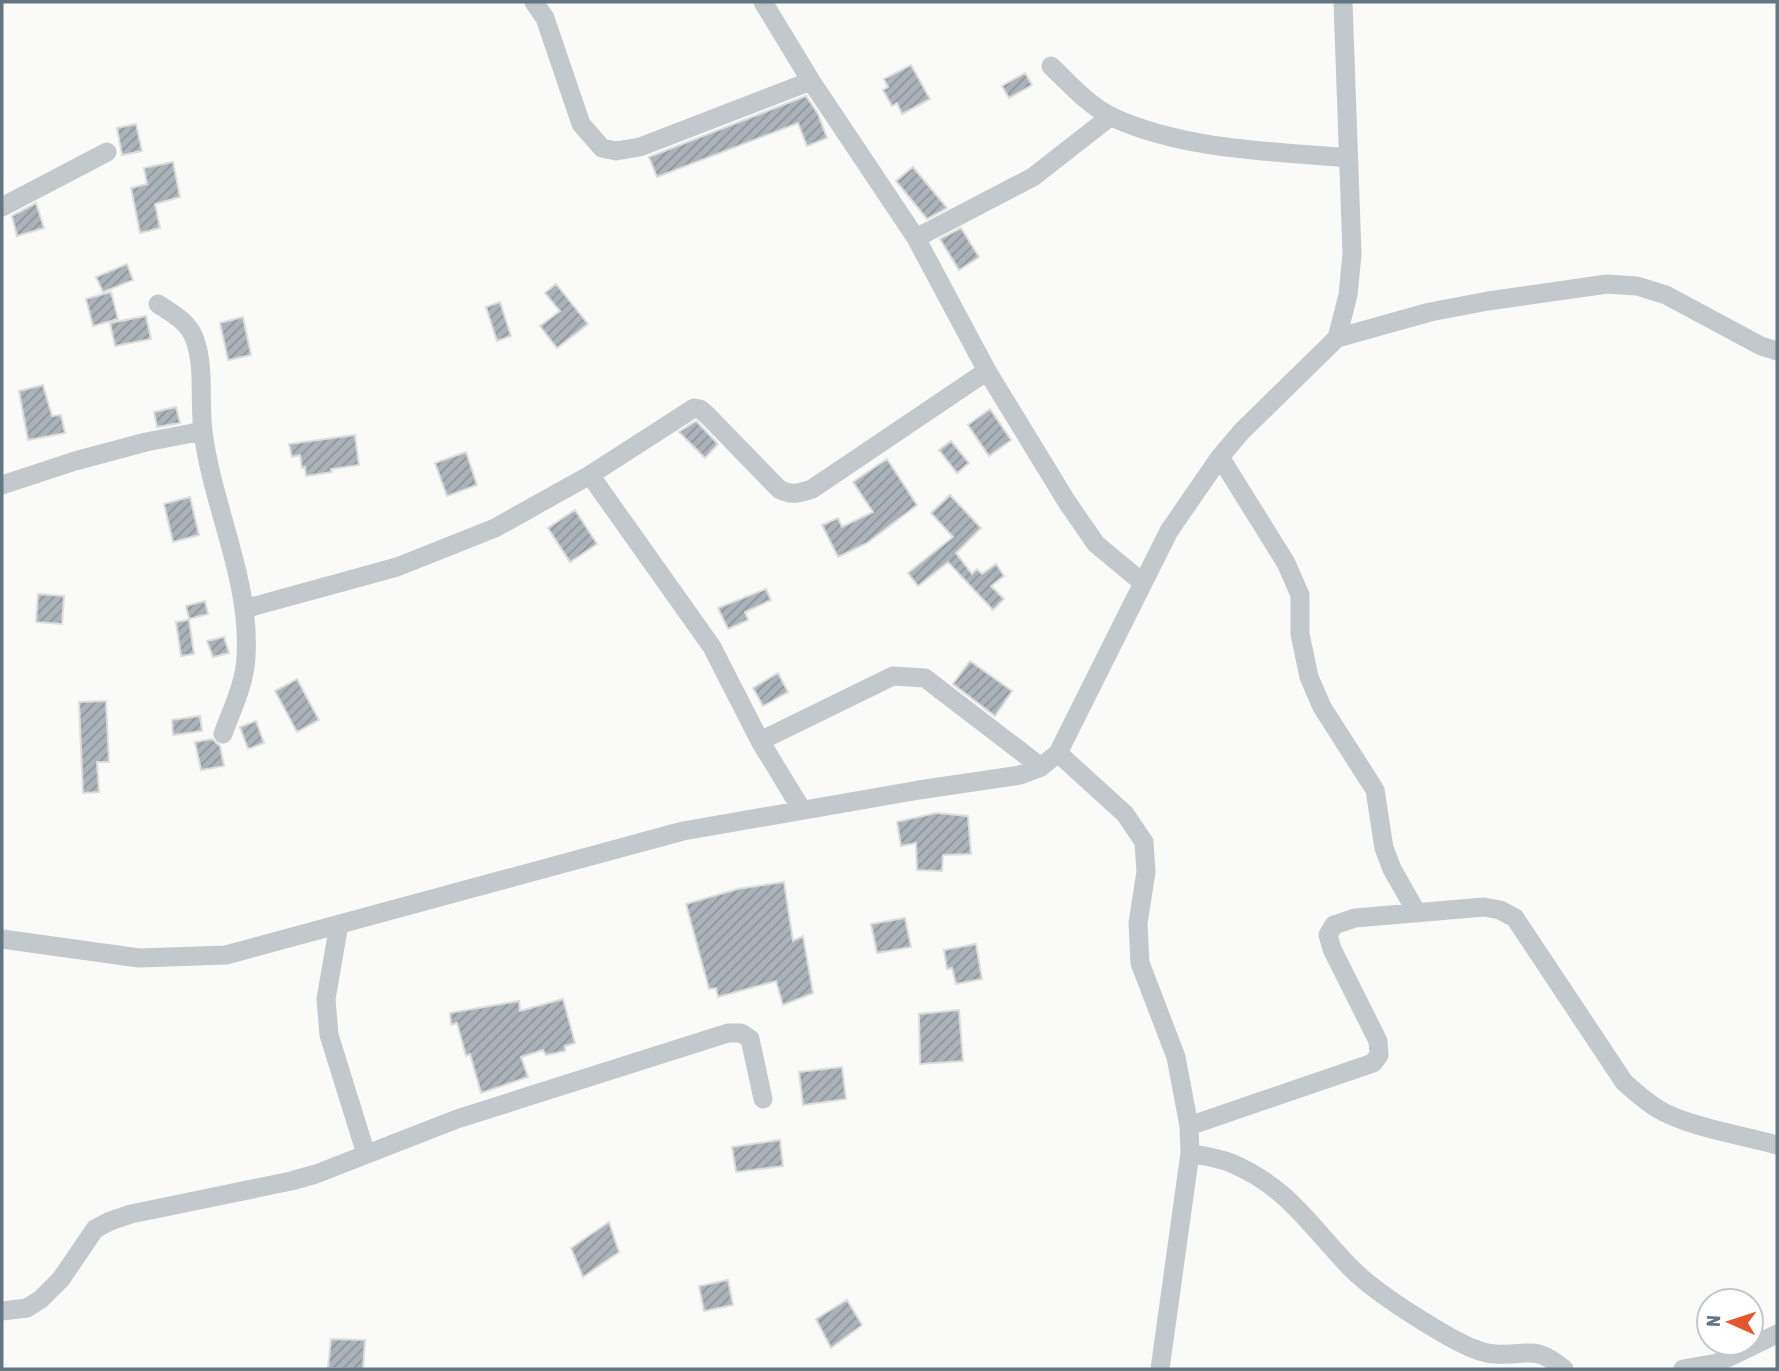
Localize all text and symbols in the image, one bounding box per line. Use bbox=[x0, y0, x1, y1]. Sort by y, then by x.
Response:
north arrow bbox=[1695, 1287, 1765, 1357]
text: N bbox=[1702, 1315, 1724, 1327]

